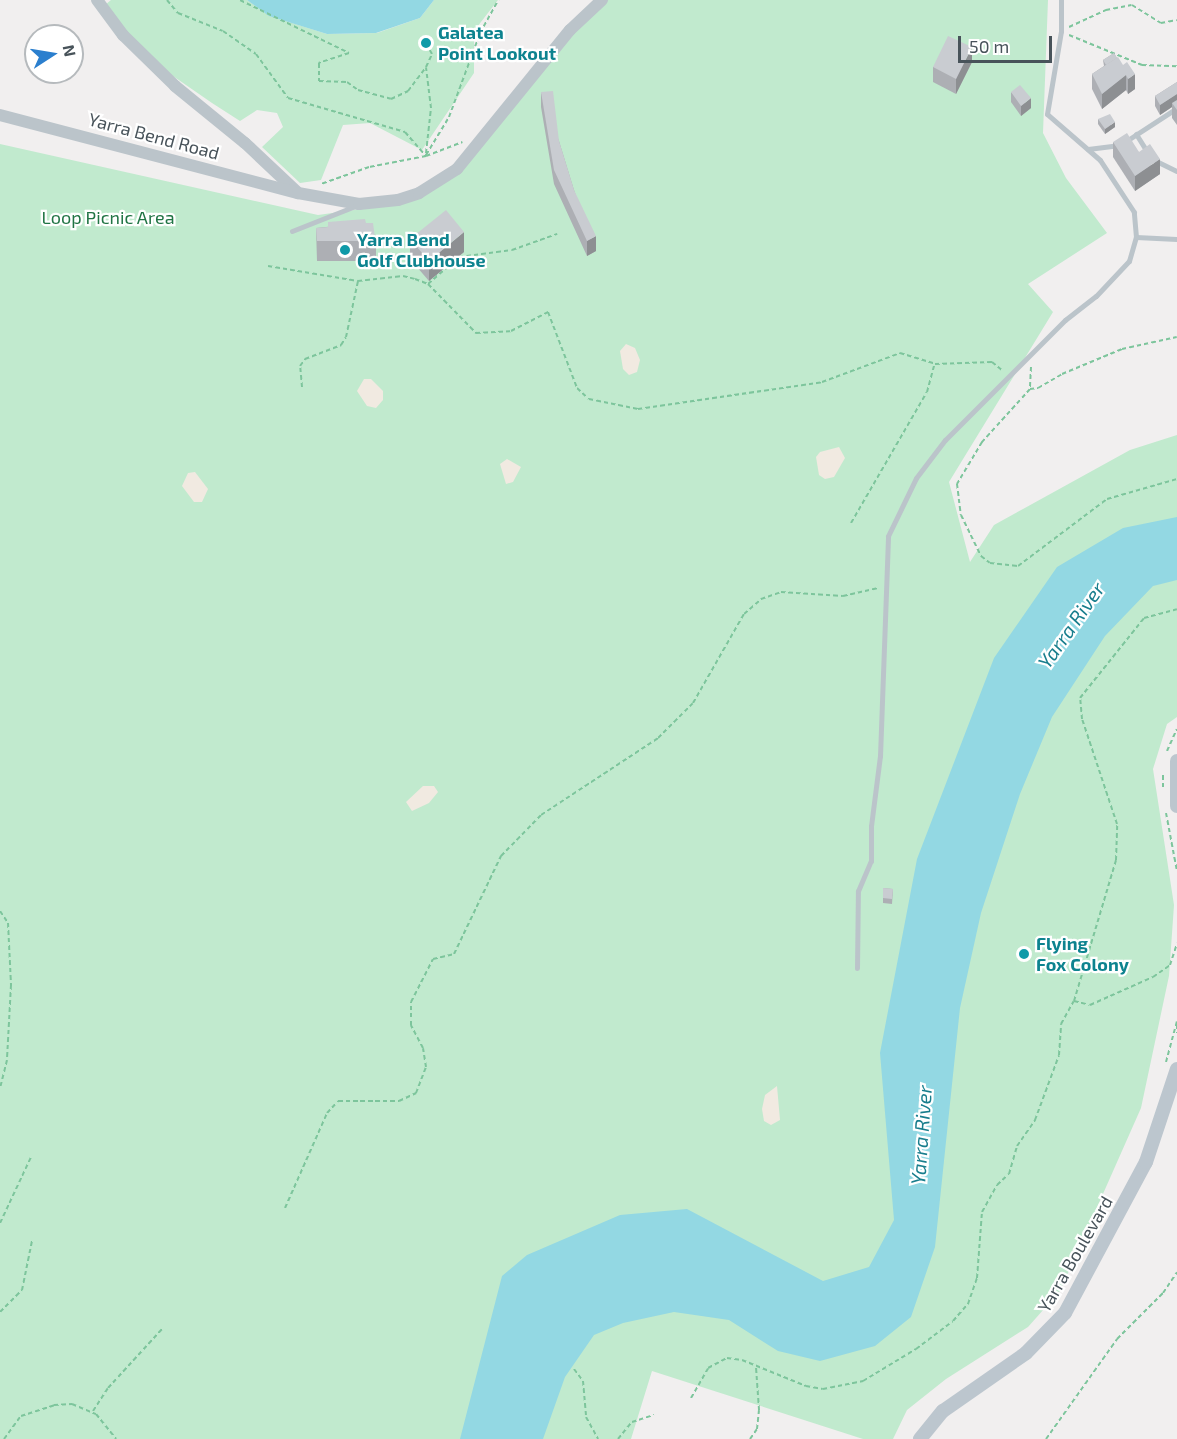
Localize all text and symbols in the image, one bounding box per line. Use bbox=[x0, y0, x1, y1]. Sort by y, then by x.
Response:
place label: Galatea Point Lookout bbox=[438, 22, 556, 64]
north arrow bbox=[24, 24, 84, 84]
scale bar bbox=[961, 24, 1056, 62]
text: 50 m bbox=[969, 35, 1009, 57]
marker: Galatea Point Lookout bbox=[419, 36, 433, 50]
text: N bbox=[60, 43, 81, 58]
street label: Yarra Bend Road bbox=[86, 108, 222, 164]
park label: Loop Picnic Area bbox=[41, 206, 175, 228]
place label: Yarra Bend Golf Clubhouse bbox=[357, 229, 486, 272]
marker: Yarra Bend Golf Clubhouse bbox=[338, 243, 352, 257]
water label: Yarra River bbox=[1033, 577, 1109, 673]
place label: Flying Fox Colony bbox=[1036, 933, 1129, 976]
marker: Flying Fox Colony bbox=[1017, 947, 1031, 961]
water label: Yarra River bbox=[906, 1084, 936, 1186]
street label: Yarra Boulevard bbox=[1033, 1192, 1117, 1316]

